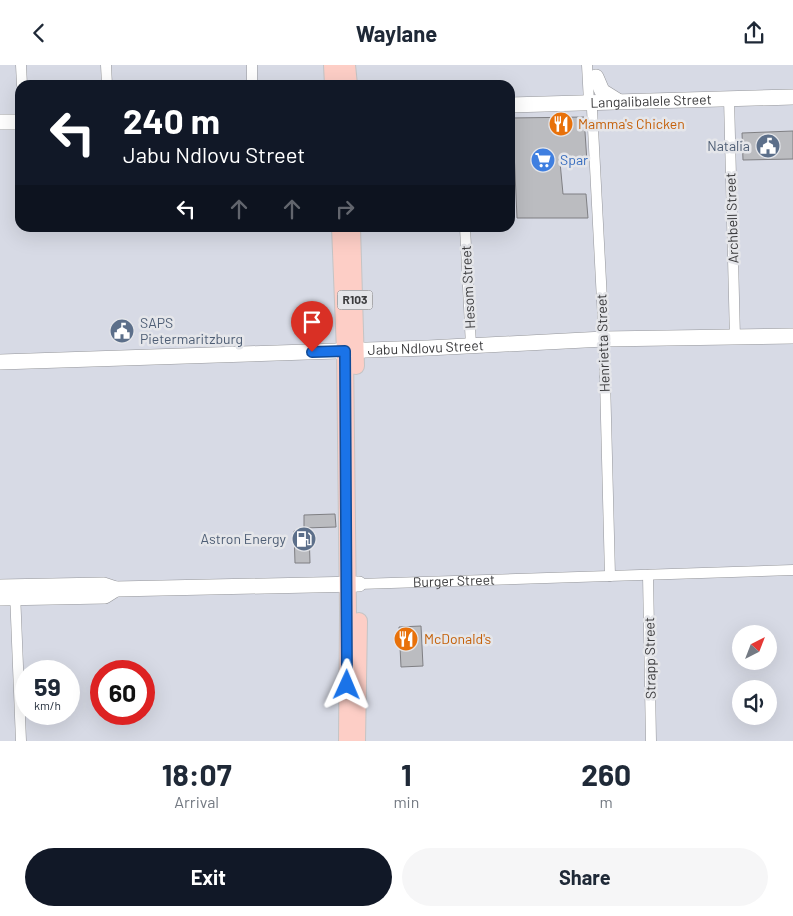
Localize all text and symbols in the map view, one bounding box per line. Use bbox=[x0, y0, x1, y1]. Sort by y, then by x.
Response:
icon: back bbox=[25, 19, 53, 47]
icon: share bbox=[740, 19, 768, 47]
text: Waylane bbox=[356, 20, 437, 46]
street label: Langalibalele Street bbox=[590, 90, 712, 111]
text: 240 m bbox=[123, 99, 220, 141]
icon: left bbox=[40, 100, 105, 165]
restaurant icon: Mamma's Chicken bbox=[548, 111, 574, 137]
place label: Mamma's Chicken bbox=[578, 115, 685, 132]
public building icon: Natalia bbox=[755, 133, 781, 159]
place label: Natalia bbox=[707, 137, 750, 154]
text: Jabu Ndlovu Street bbox=[123, 141, 305, 167]
supermarket icon: Spar bbox=[530, 147, 556, 173]
place label: Spar bbox=[560, 151, 588, 168]
street label: Archbell Street bbox=[721, 172, 742, 264]
icon: left bbox=[172, 195, 200, 223]
icon: ahead bbox=[225, 195, 253, 223]
icon: ahead bbox=[278, 195, 306, 223]
icon: right bbox=[331, 195, 359, 223]
street label: Hesom Street bbox=[457, 245, 478, 329]
road number: R103 bbox=[338, 291, 372, 309]
street label: Henrietta Street bbox=[592, 293, 613, 393]
pin bbox=[291, 301, 333, 352]
icon: arrive bbox=[298, 308, 326, 336]
place label: SAPS Pietermaritzburg bbox=[140, 314, 243, 347]
public building icon: SAPS Pietermaritzburg bbox=[109, 318, 135, 344]
street label: Jabu Ndlovu Street bbox=[367, 336, 484, 358]
fuel station icon: Astron Energy bbox=[291, 526, 317, 552]
place label: Astron Energy bbox=[200, 530, 287, 547]
street label: Burger Street bbox=[413, 571, 495, 590]
street label: Strapp Street bbox=[640, 617, 659, 699]
north arrow bbox=[732, 625, 778, 670]
map controls bbox=[732, 625, 777, 725]
restaurant icon: McDonald's bbox=[393, 626, 419, 652]
place label: McDonald's bbox=[424, 630, 492, 647]
position arrow bbox=[320, 658, 372, 710]
speed limit sign: 60 bbox=[90, 660, 155, 725]
text: 59 bbox=[34, 671, 61, 701]
button: sound bbox=[732, 680, 777, 725]
text: km/h bbox=[34, 698, 61, 712]
text: 18:07 bbox=[162, 756, 232, 792]
text: 1 bbox=[401, 756, 412, 792]
text: 260 bbox=[581, 756, 631, 792]
text: Arrival bbox=[174, 792, 219, 811]
text: min bbox=[393, 792, 419, 811]
text: m bbox=[600, 792, 613, 811]
button: Exit bbox=[25, 848, 392, 906]
button: Share bbox=[402, 848, 768, 906]

